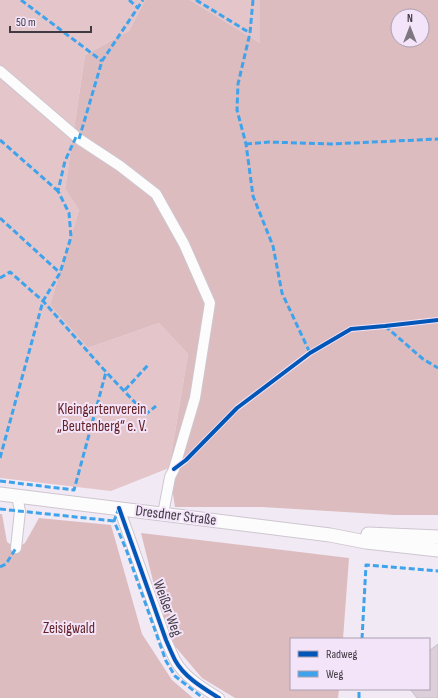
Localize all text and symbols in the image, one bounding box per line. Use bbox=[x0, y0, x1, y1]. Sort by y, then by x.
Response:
scale bar bbox=[10, 8, 91, 34]
north arrow bbox=[390, 8, 430, 48]
text: N bbox=[407, 12, 413, 25]
text: 50 m bbox=[16, 15, 36, 30]
park label: Kleingartenverein „Beutenberg“ e. V. bbox=[57, 400, 147, 436]
street label: Dresdner Straße bbox=[134, 501, 218, 530]
street label: Weißer Weg bbox=[149, 577, 187, 639]
park label: Zeisigwald bbox=[43, 619, 95, 638]
legend bbox=[290, 638, 430, 690]
text: Radweg bbox=[326, 647, 358, 662]
text: Weg bbox=[326, 667, 343, 682]

